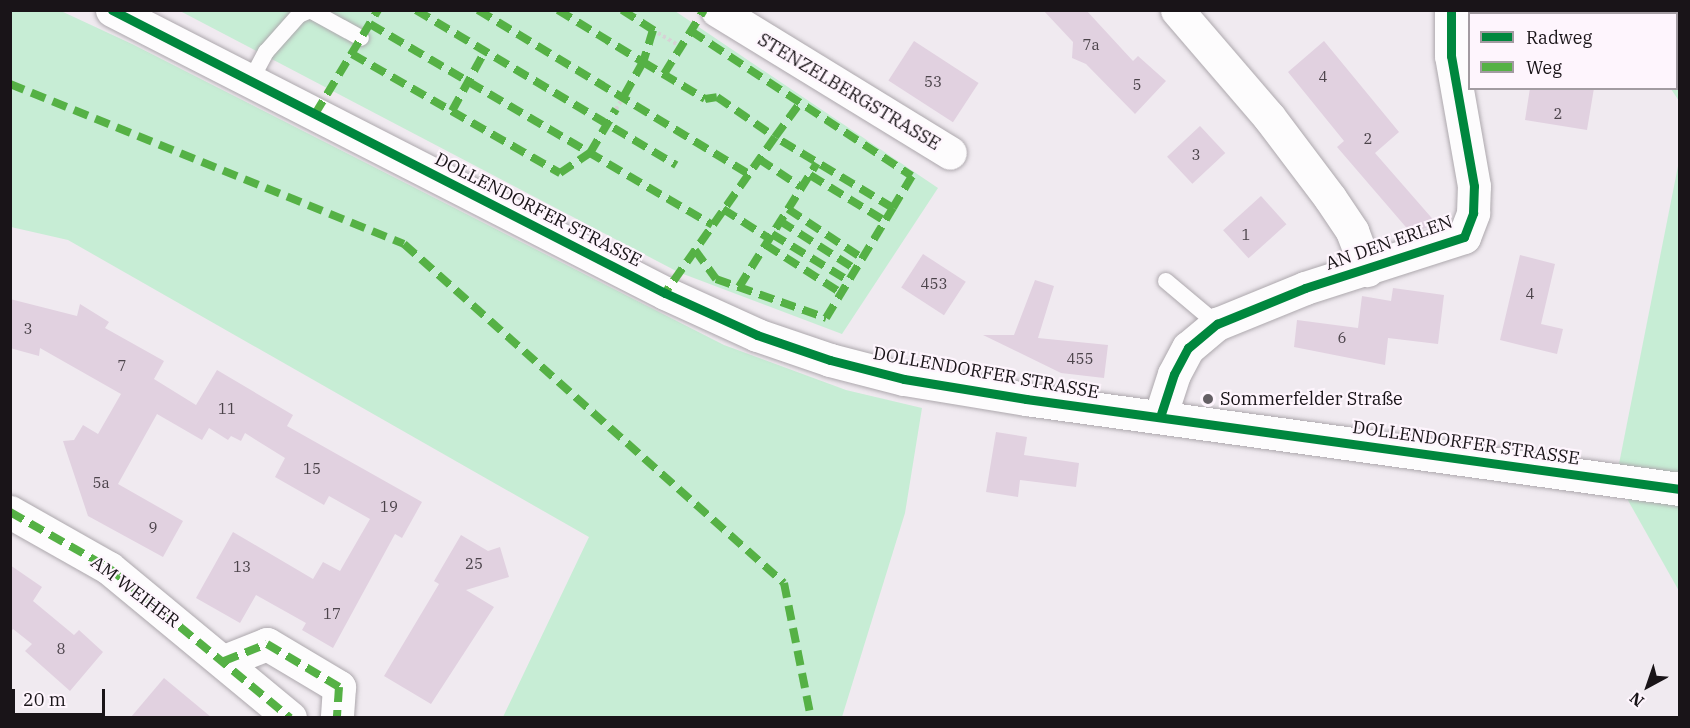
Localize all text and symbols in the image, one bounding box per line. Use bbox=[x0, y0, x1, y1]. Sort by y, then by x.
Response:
legend bbox=[1468, 12, 1678, 90]
text: Radweg bbox=[1526, 26, 1592, 49]
street label: STENZELBERGSTRASSE bbox=[754, 29, 944, 155]
house number: 7a bbox=[1082, 36, 1100, 54]
text: Weg bbox=[1526, 56, 1562, 79]
house number: 4 bbox=[1319, 68, 1327, 86]
house number: 53 bbox=[924, 73, 942, 91]
house number: 5 bbox=[1133, 76, 1141, 94]
house number: 2 bbox=[1554, 105, 1562, 123]
house number: 2 bbox=[1364, 130, 1372, 148]
house number: 3 bbox=[1192, 146, 1200, 164]
street label: DOLLENDORFER STRASSE bbox=[431, 148, 645, 272]
street label: AN DEN ERLEN bbox=[1323, 211, 1455, 275]
house number: 1 bbox=[1242, 226, 1250, 244]
house number: 453 bbox=[921, 275, 947, 293]
house number: 4 bbox=[1526, 285, 1534, 303]
house number: 3 bbox=[24, 320, 32, 338]
house number: 6 bbox=[1338, 329, 1346, 347]
street label: DOLLENDORFER STRASSE bbox=[871, 342, 1101, 404]
house number: 455 bbox=[1067, 350, 1093, 368]
house number: 7 bbox=[118, 357, 126, 375]
place label: Sommerfelder Straße bbox=[1220, 388, 1403, 410]
marker: Sommerfelder Straße bbox=[1201, 392, 1215, 406]
house number: 11 bbox=[218, 400, 236, 418]
street label: DOLLENDORFER STRASSE bbox=[1351, 416, 1581, 470]
house number: 15 bbox=[303, 460, 321, 478]
house number: 5a bbox=[92, 474, 110, 492]
house number: 19 bbox=[380, 498, 398, 516]
house number: 9 bbox=[149, 519, 157, 537]
street label: AM WEIHER bbox=[86, 552, 184, 632]
house number: 25 bbox=[465, 555, 483, 573]
house number: 13 bbox=[233, 558, 251, 576]
house number: 17 bbox=[323, 605, 341, 623]
house number: 8 bbox=[57, 640, 65, 658]
north arrow bbox=[1618, 656, 1678, 716]
scale bar bbox=[15, 677, 108, 715]
text: 20 m bbox=[23, 688, 66, 711]
text: N bbox=[1625, 688, 1648, 712]

